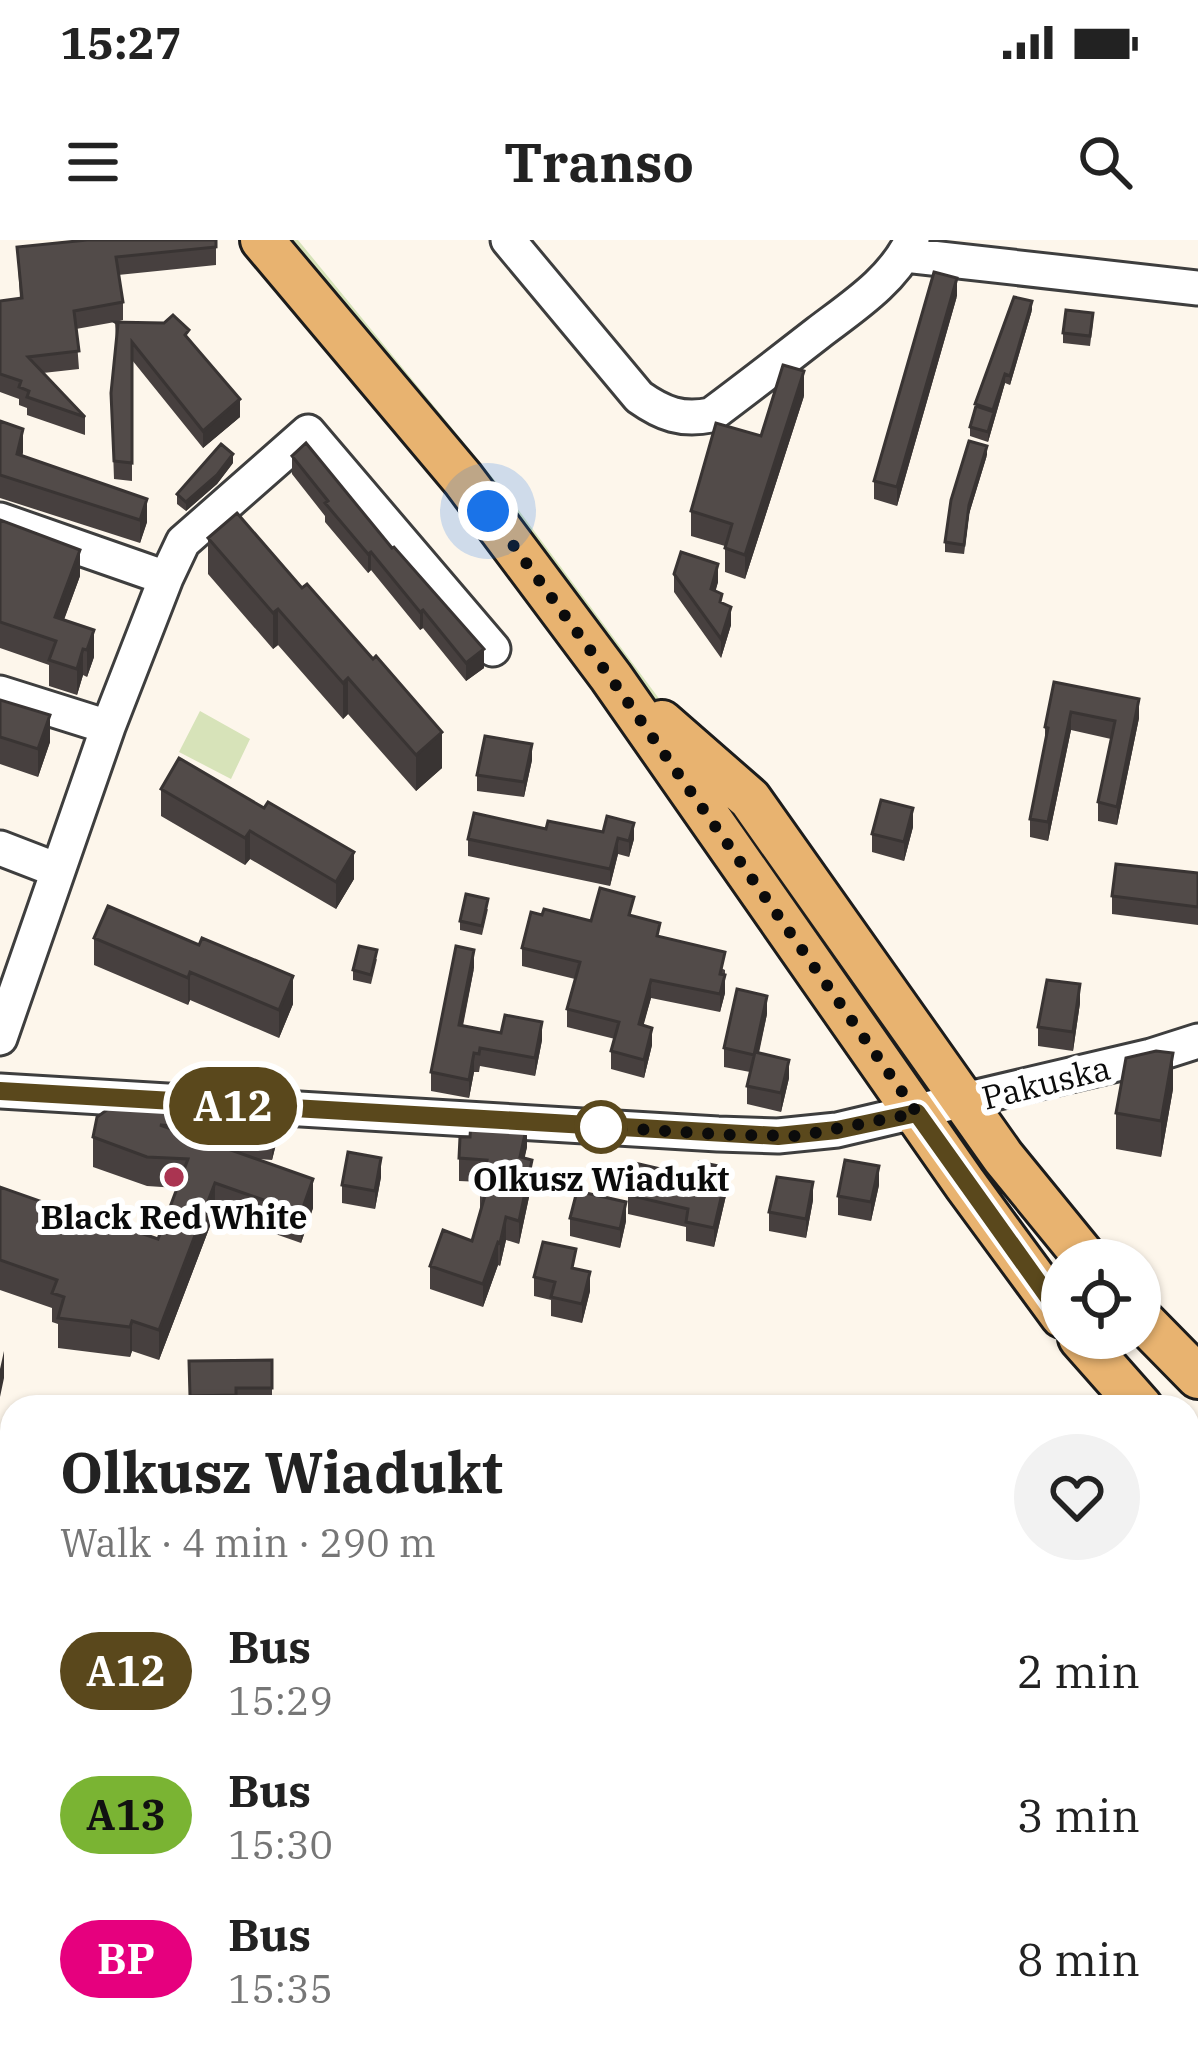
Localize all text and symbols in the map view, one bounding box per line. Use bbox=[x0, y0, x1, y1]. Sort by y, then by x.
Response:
text: 15:27 bbox=[60, 13, 182, 71]
text: Transo bbox=[504, 127, 694, 197]
icon: menu bbox=[60, 129, 126, 195]
icon: search bbox=[1072, 129, 1138, 195]
your location bbox=[458, 481, 518, 541]
street label: Pakuska bbox=[977, 1045, 1115, 1119]
line badge: A12 bbox=[164, 1067, 302, 1145]
text: A12 bbox=[193, 1078, 273, 1133]
marker: Olkusz Wiadukt bbox=[576, 1102, 626, 1152]
place label: Olkusz Wiadukt bbox=[473, 1157, 729, 1200]
marker: Black Red White bbox=[161, 1164, 187, 1190]
place label: Black Red White bbox=[41, 1195, 307, 1238]
map controls bbox=[1041, 1239, 1161, 1359]
button: locate bbox=[1041, 1239, 1161, 1359]
button: heart bbox=[1014, 1434, 1140, 1560]
text: Olkusz Wiadukt bbox=[60, 1435, 503, 1509]
text: Walk · 4 min · 290 m bbox=[60, 1517, 436, 1568]
text: Bus bbox=[228, 1617, 311, 1675]
text: 2 min bbox=[1017, 1642, 1140, 1700]
text: A12 bbox=[86, 1643, 166, 1698]
text: 15:29 bbox=[228, 1675, 333, 1726]
text: Bus bbox=[228, 1761, 311, 1819]
text: 3 min bbox=[1017, 1786, 1140, 1844]
text: A13 bbox=[86, 1787, 166, 1842]
text: 15:30 bbox=[228, 1819, 333, 1870]
text: Bus bbox=[228, 1905, 311, 1963]
text: 8 min bbox=[1017, 1930, 1140, 1988]
text: BP bbox=[97, 1931, 155, 1986]
text: 15:35 bbox=[228, 1963, 333, 2014]

